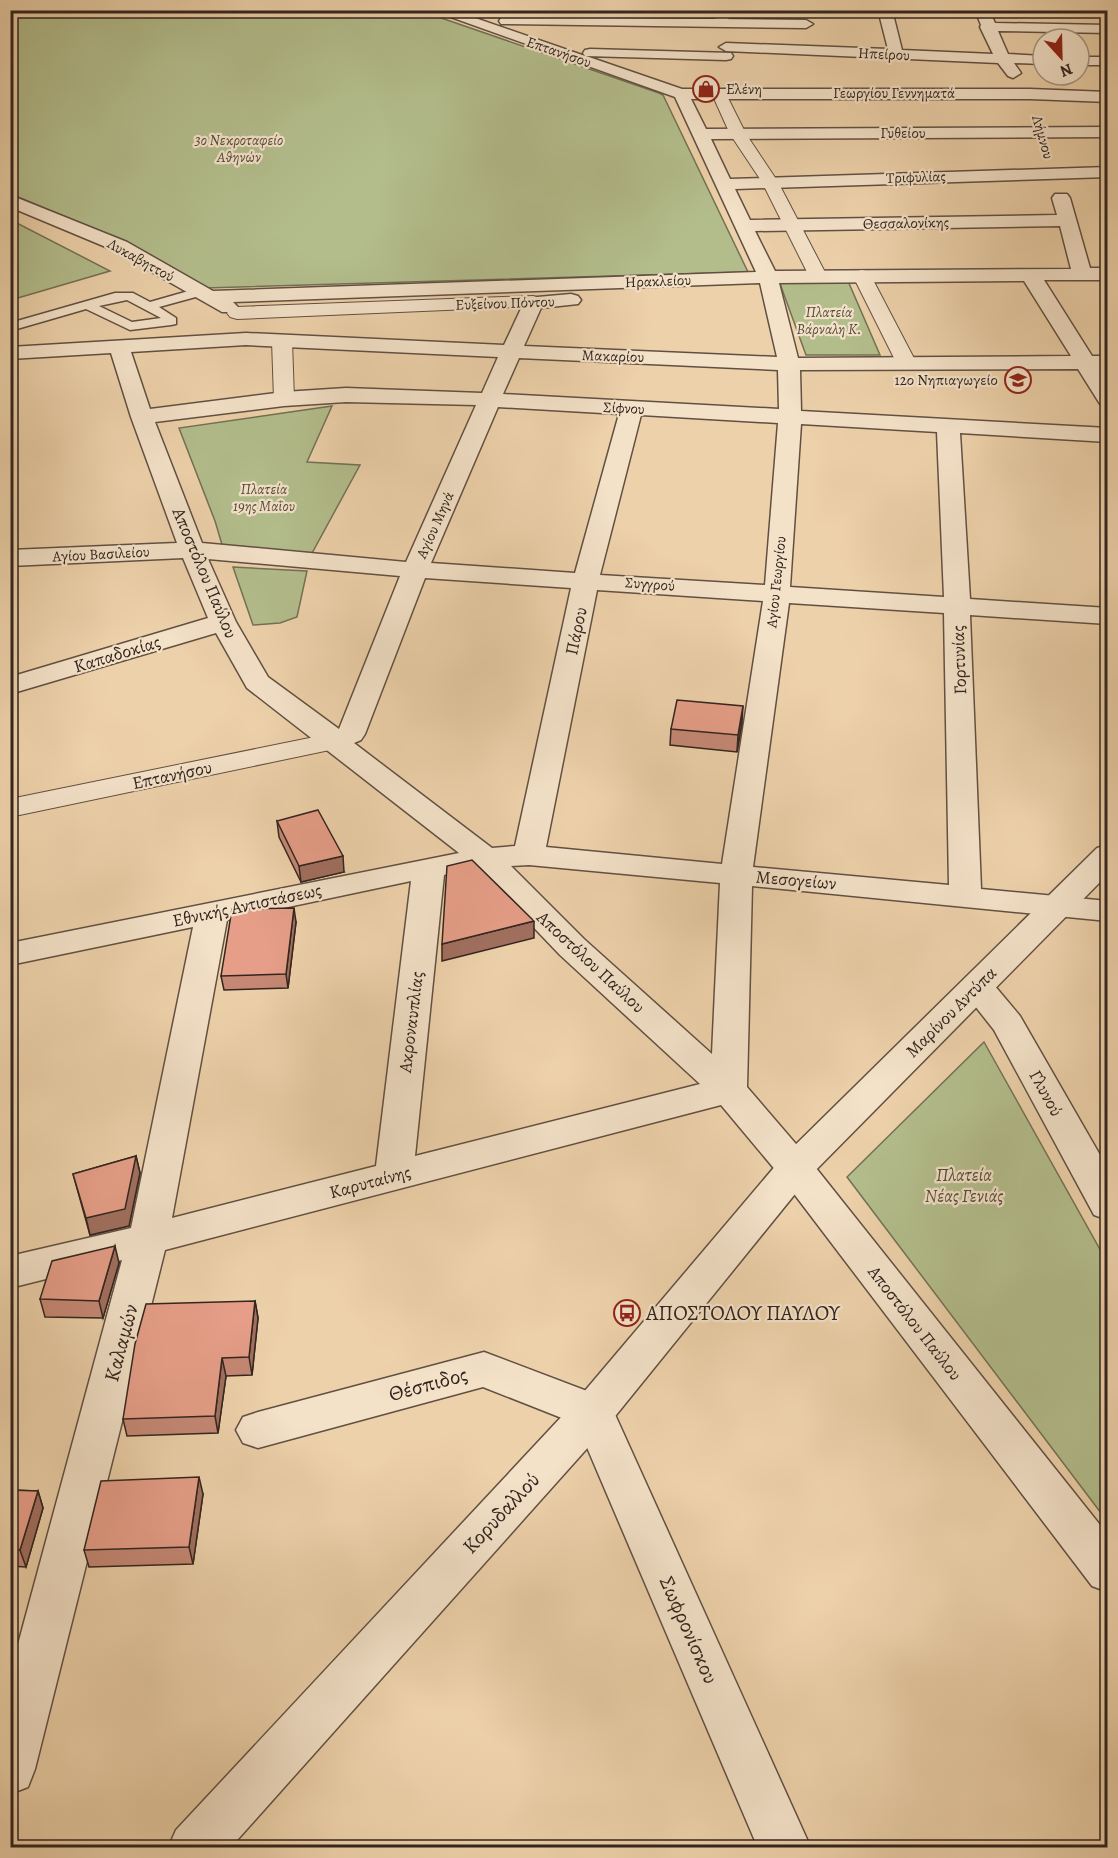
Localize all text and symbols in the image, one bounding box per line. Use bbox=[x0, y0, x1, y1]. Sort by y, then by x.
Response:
north arrow bbox=[1031, 27, 1091, 87]
street label: Επτανήσου bbox=[524, 32, 594, 72]
street label: Ηπείρου bbox=[858, 43, 911, 65]
text: N bbox=[1056, 58, 1076, 82]
shop icon: Ελένη bbox=[691, 74, 721, 104]
place label: Ελένη bbox=[726, 79, 762, 99]
street label: Γεωργίου Γεννηματά bbox=[833, 83, 955, 103]
street label: Λήμνου bbox=[1027, 112, 1059, 161]
street label: Γυθείου bbox=[880, 123, 926, 143]
park label: 3ο Νεκροταφείο Αθηνών bbox=[194, 130, 283, 167]
street label: Τριφυλίας bbox=[886, 166, 946, 188]
street label: Θεσσαλονίκης bbox=[863, 212, 949, 234]
street label: Λυκαβηττού bbox=[103, 233, 178, 287]
street label: Ηρακλείου bbox=[625, 270, 692, 292]
street label: Ευξείνου Πόντου bbox=[455, 291, 555, 315]
park label: Πλατεία Βάρναλη Κ. bbox=[797, 302, 861, 339]
street label: Μακαρίου bbox=[581, 345, 645, 367]
school or university icon: 12ο Νηπιαγωγείο bbox=[1003, 365, 1033, 395]
place label: 12ο Νηπιαγωγείο bbox=[895, 370, 998, 390]
street label: Σίφνου bbox=[603, 397, 645, 419]
park label: Πλατεία 19ης Μαΐου bbox=[233, 479, 295, 516]
street label: Αγίου Μηνά bbox=[411, 488, 459, 563]
street label: Αποστόλου Παύλου bbox=[166, 503, 243, 642]
street label: Αγίου Γεωργίου bbox=[761, 535, 791, 630]
street label: Αγίου Βασιλείου bbox=[51, 541, 150, 567]
street label: Συγγρού bbox=[624, 572, 676, 596]
street label: Πάρου bbox=[559, 605, 593, 657]
street label: Γορτυνίας bbox=[946, 625, 972, 695]
street label: Καπαδοκίας bbox=[71, 629, 163, 679]
street label: Επτανήσου bbox=[130, 755, 214, 795]
street label: Μεσογείων bbox=[755, 865, 837, 895]
street label: Εθνικής Αντιστάσεως bbox=[170, 877, 324, 933]
street label: Αποστόλου Παύλου bbox=[531, 905, 650, 1018]
street label: Μαρίνου Αντύπα bbox=[900, 961, 1002, 1063]
street label: Ακροναυπλίας bbox=[393, 970, 429, 1075]
street label: Γλυνού bbox=[1023, 1065, 1069, 1121]
street label: Καρυταίνης bbox=[327, 1160, 413, 1204]
park label: Πλατεία Νέας Γενιάς bbox=[925, 1163, 1003, 1208]
street label: Αποστόλου Παύλου bbox=[862, 1260, 967, 1385]
bus stop icon: ΑΠΟΣΤΟΛΟΥ ΠΑΥΛΟΥ bbox=[612, 1298, 642, 1328]
place label: ΑΠΟΣΤΟΛΟΥ ΠΑΥΛΟΥ bbox=[645, 1299, 841, 1327]
street label: Καλαμών bbox=[97, 1301, 145, 1385]
street label: Θέσπιδος bbox=[385, 1360, 471, 1408]
street label: Κορυδαλλού bbox=[456, 1466, 546, 1560]
street label: Σωφρονίσκου bbox=[653, 1572, 725, 1688]

